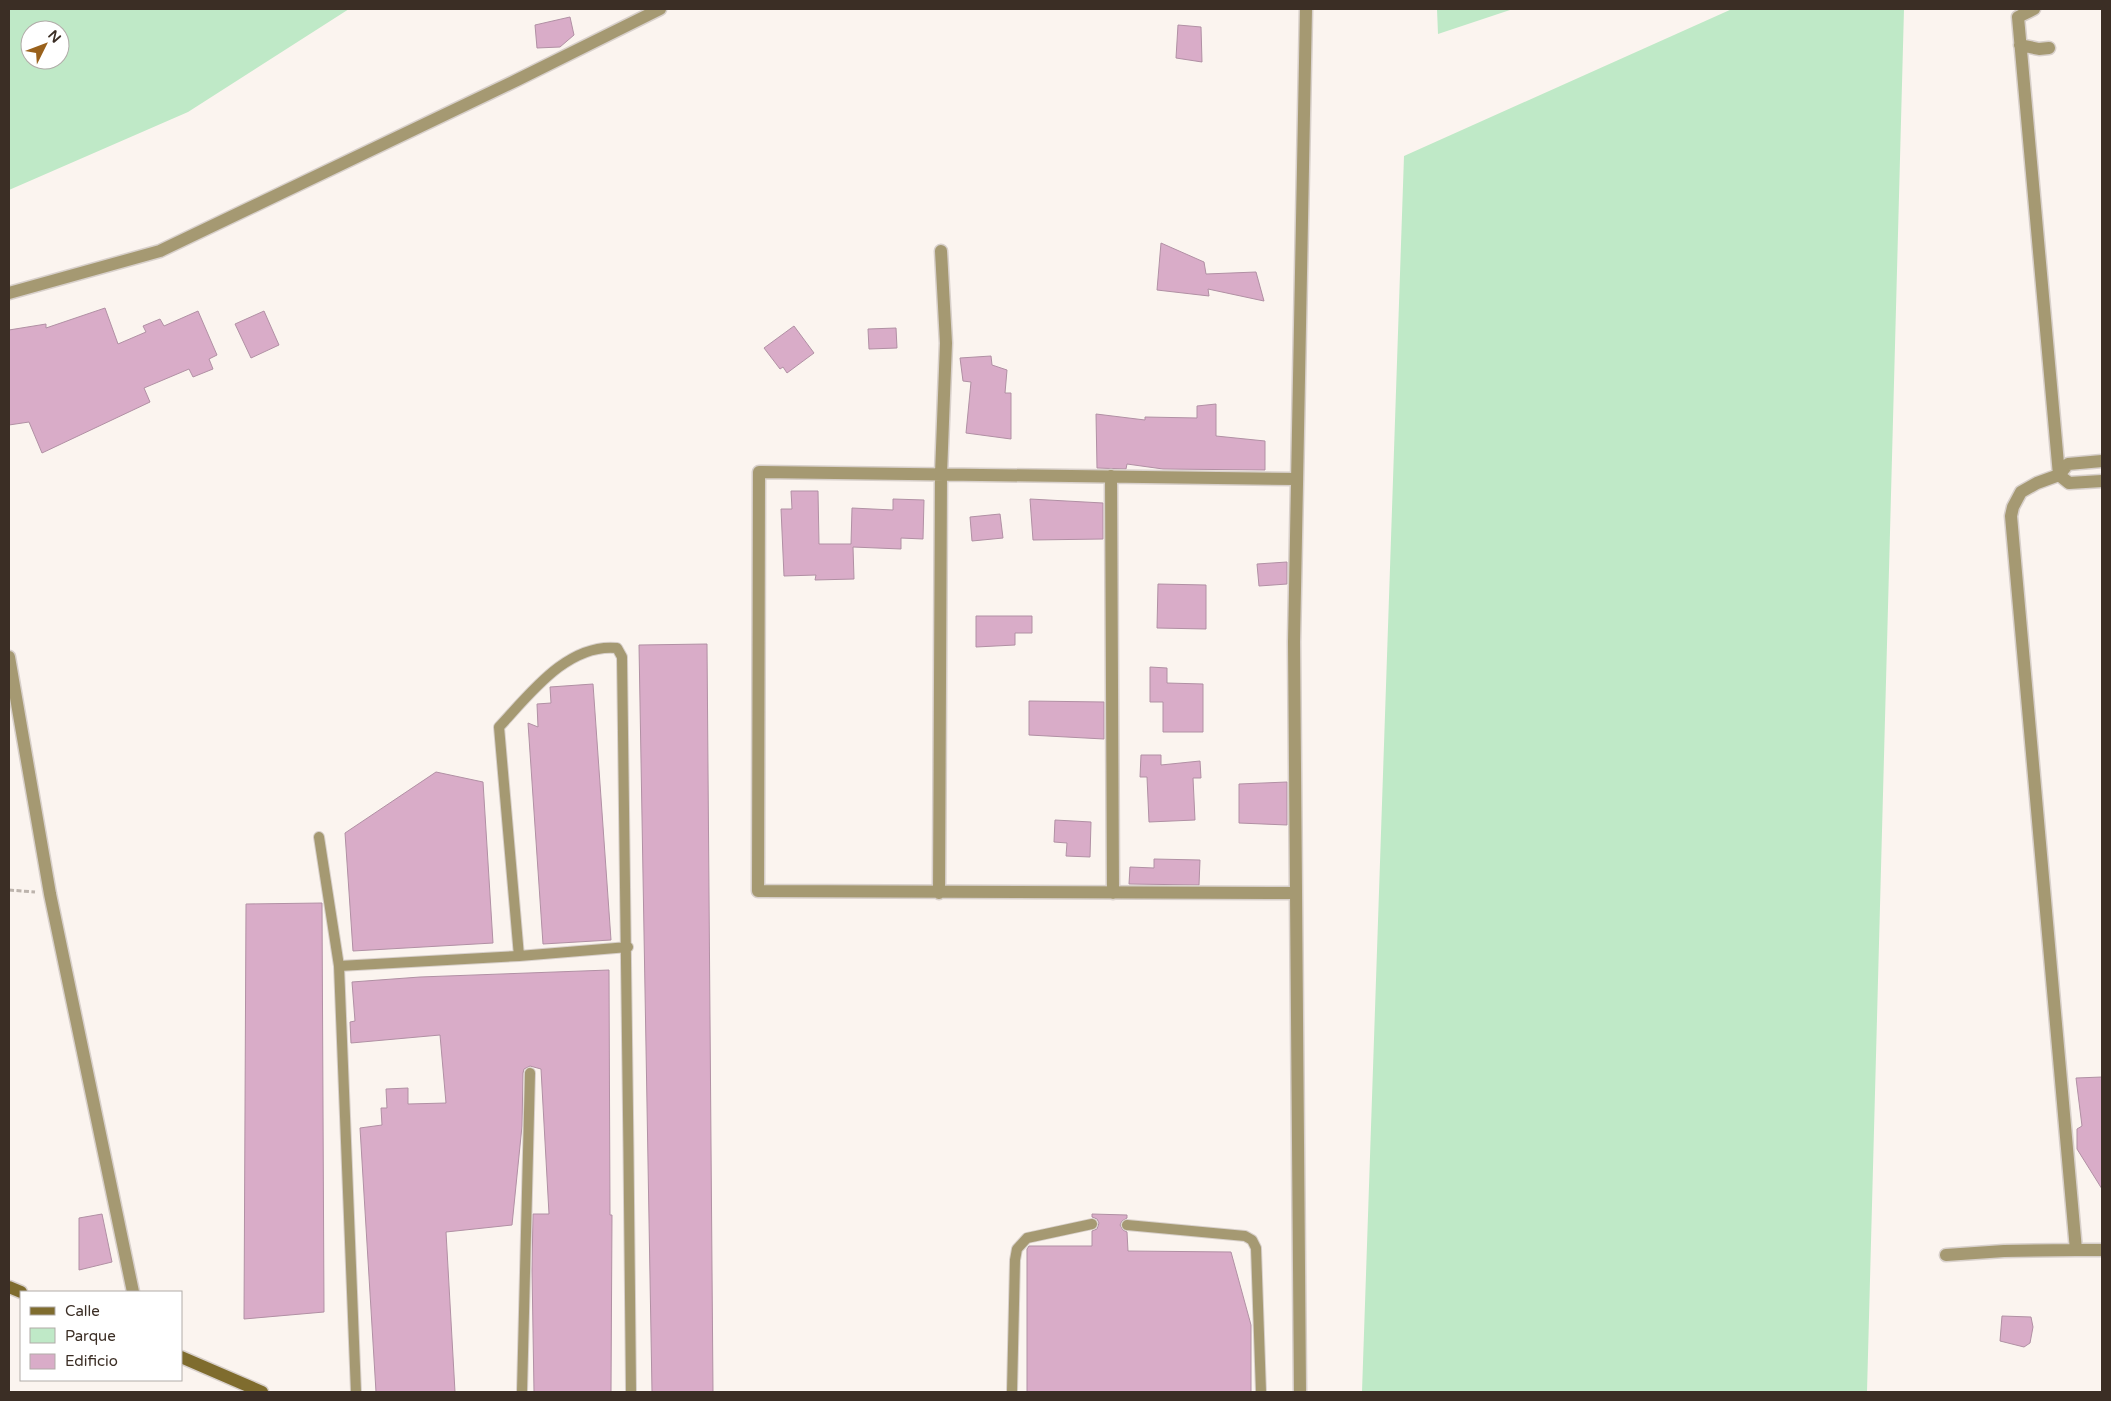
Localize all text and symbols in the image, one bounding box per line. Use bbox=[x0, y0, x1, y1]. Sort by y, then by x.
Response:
north arrow bbox=[20, 20, 70, 70]
text: N bbox=[44, 27, 64, 47]
legend bbox=[20, 1291, 182, 1381]
text: Calle bbox=[65, 1302, 100, 1320]
text: Parque bbox=[65, 1327, 116, 1345]
text: Edificio bbox=[65, 1352, 118, 1370]

